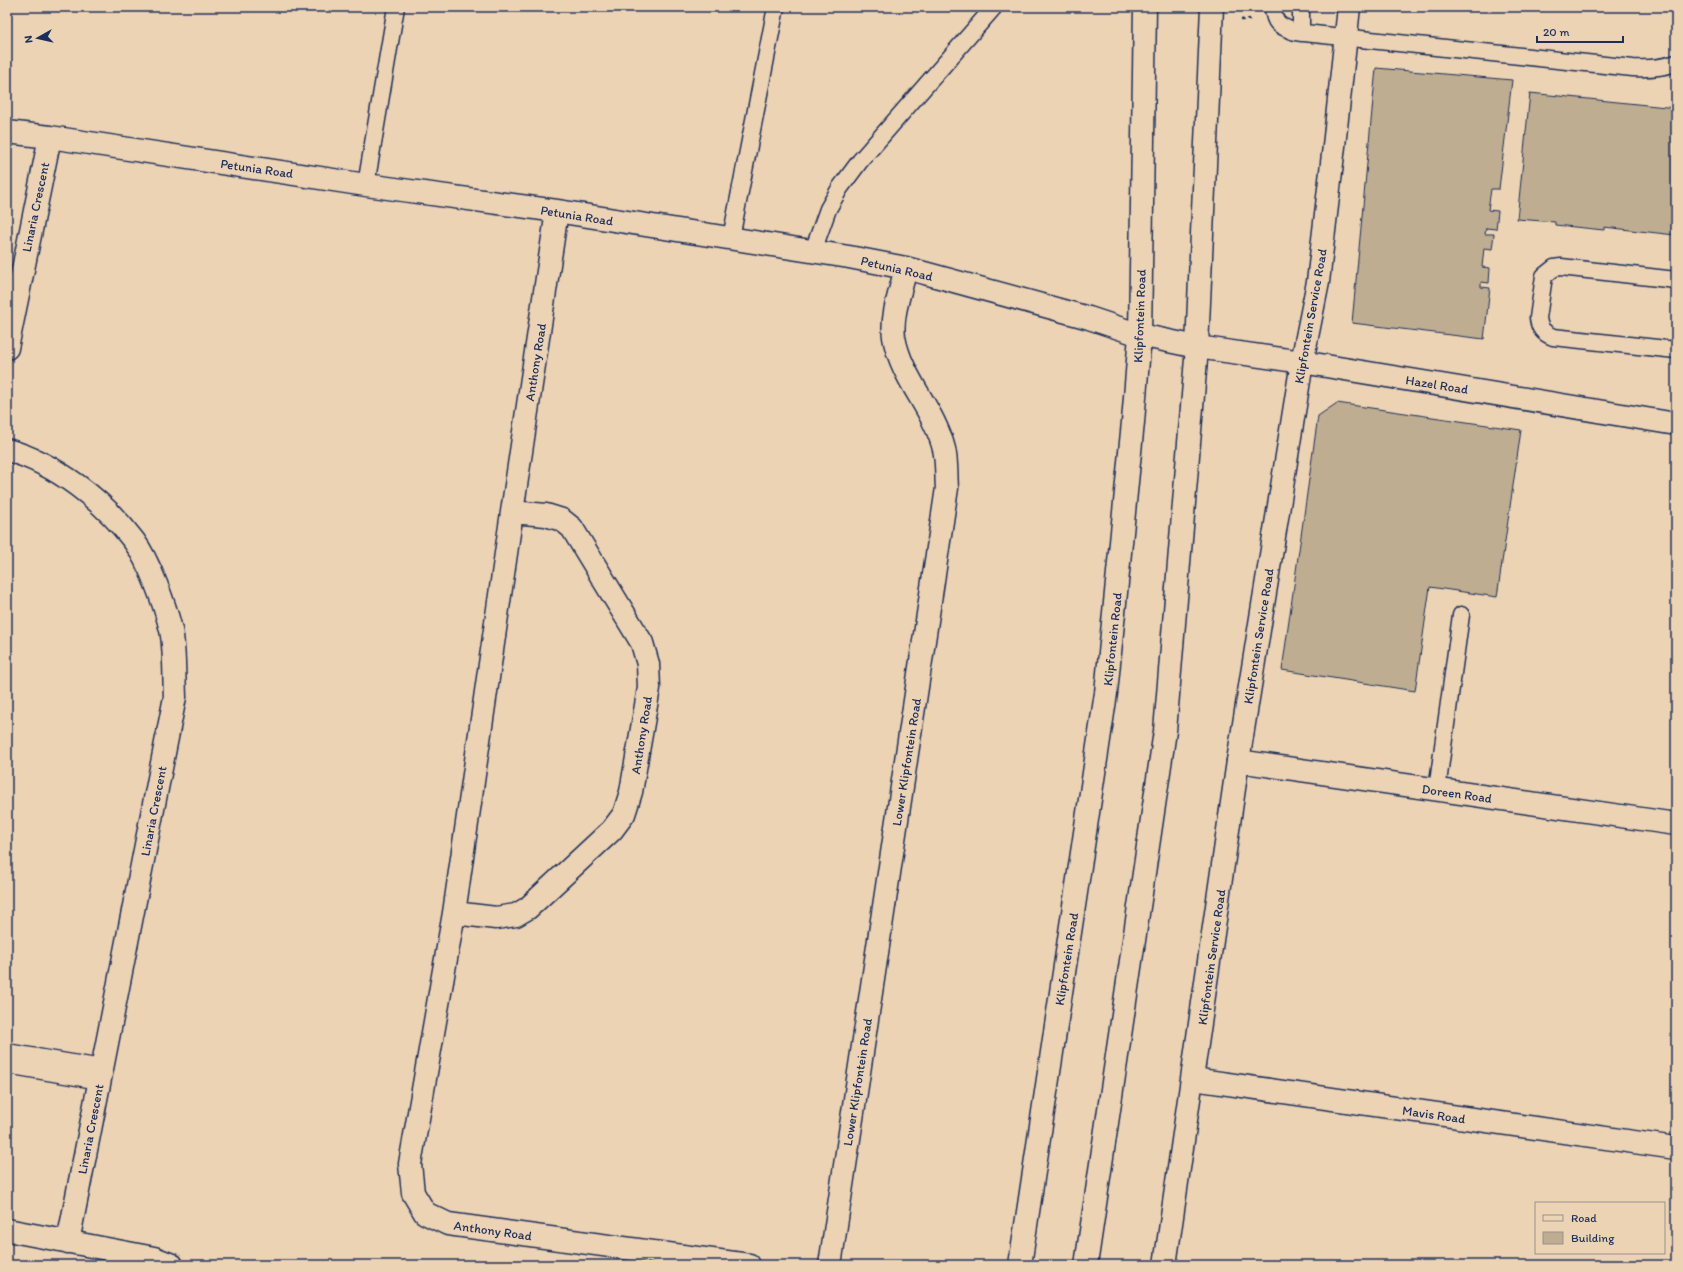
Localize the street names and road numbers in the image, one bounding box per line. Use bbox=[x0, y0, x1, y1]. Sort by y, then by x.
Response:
street label: Petunia Road bbox=[219, 156, 294, 181]
street label: Linaria Crescent bbox=[19, 161, 52, 253]
street label: Petunia Road bbox=[539, 202, 614, 229]
street label: Klipfontein Service Road bbox=[1291, 247, 1330, 385]
street label: Petunia Road bbox=[859, 253, 934, 284]
street label: Klipfontein Road bbox=[1130, 269, 1149, 363]
street label: Anthony Road bbox=[522, 322, 549, 402]
street label: Hazel Road bbox=[1405, 372, 1469, 397]
street label: Klipfontein Service Road bbox=[1240, 567, 1277, 705]
street label: Klipfontein Road bbox=[1100, 592, 1125, 686]
street label: Anthony Road bbox=[628, 695, 655, 775]
street label: Lower Klipfontein Road bbox=[889, 697, 924, 827]
street label: Linaria Crescent bbox=[137, 765, 170, 857]
street label: Doreen Road bbox=[1421, 781, 1493, 806]
street label: Klipfontein Service Road bbox=[1195, 888, 1228, 1026]
street label: Klipfontein Road bbox=[1052, 912, 1081, 1007]
street label: Lower Klipfontein Road bbox=[840, 1017, 875, 1147]
street label: Linaria Crescent bbox=[74, 1083, 107, 1175]
street label: Mavis Road bbox=[1401, 1103, 1466, 1126]
street label: Anthony Road bbox=[453, 1218, 533, 1243]

